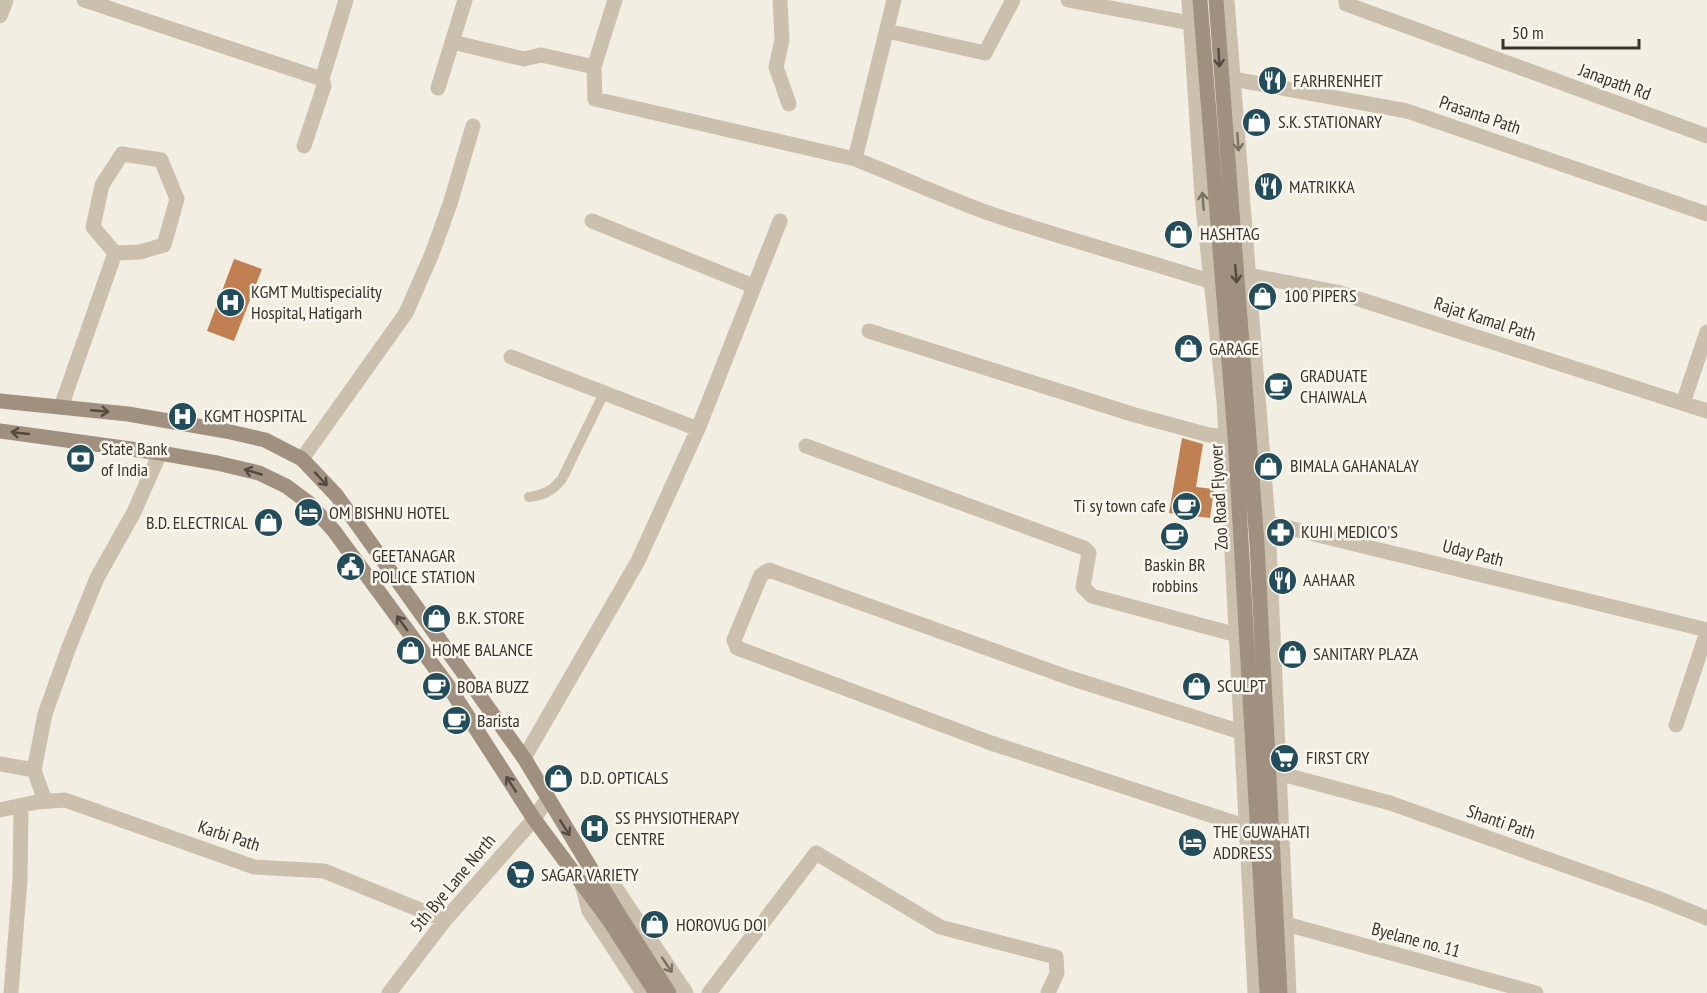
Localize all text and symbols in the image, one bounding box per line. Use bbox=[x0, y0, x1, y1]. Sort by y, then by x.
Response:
scale bar bbox=[1503, 12, 1640, 50]
text: 50 m bbox=[1512, 21, 1544, 44]
one-way arrow bbox=[1213, 48, 1224, 68]
street label: Janapath Rd bbox=[1575, 58, 1654, 105]
restaurant icon: FARHRENHEIT bbox=[1256, 65, 1288, 97]
place label: FARHRENHEIT bbox=[1293, 69, 1383, 92]
street label: Prasanta Path bbox=[1436, 90, 1524, 139]
shop icon: S.K. STATIONARY bbox=[1241, 106, 1273, 138]
place label: S.K. STATIONARY bbox=[1278, 110, 1383, 133]
one-way arrow bbox=[1233, 132, 1244, 151]
restaurant icon: MATRIKKA bbox=[1252, 171, 1284, 203]
place label: MATRIKKA bbox=[1289, 175, 1355, 198]
one-way arrow bbox=[1197, 192, 1208, 212]
shop icon: HASHTAG bbox=[1163, 218, 1195, 250]
place label: HASHTAG bbox=[1200, 222, 1260, 245]
one-way arrow bbox=[1231, 263, 1242, 283]
place label: KGMT Multispeciality Hospital, Hatigarh bbox=[251, 280, 382, 324]
shop icon: 100 PIPERS bbox=[1247, 280, 1279, 312]
place label: 100 PIPERS bbox=[1284, 284, 1357, 307]
hospital icon: KGMT Multispeciality Hospital, Hatigarh bbox=[214, 286, 246, 318]
street label: Rajat Kamal Path bbox=[1431, 291, 1539, 346]
shop icon: GARAGE bbox=[1172, 333, 1204, 365]
place label: GARAGE bbox=[1209, 337, 1259, 360]
place label: GRADUATE CHAIWALA bbox=[1300, 364, 1368, 408]
cafe icon: GRADUATE CHAIWALA bbox=[1263, 370, 1295, 402]
hospital icon: KGMT HOSPITAL bbox=[167, 400, 199, 432]
place label: KGMT HOSPITAL bbox=[204, 404, 307, 427]
one-way arrow bbox=[89, 406, 109, 417]
one-way arrow bbox=[10, 427, 30, 438]
place label: State Bank of India bbox=[101, 437, 167, 481]
bank icon: State Bank of India bbox=[64, 443, 96, 475]
street label: Zoo Road Flyover bbox=[1204, 443, 1233, 551]
shop icon: BIMALA GAHANALAY bbox=[1253, 450, 1285, 482]
place label: BIMALA GAHANALAY bbox=[1290, 454, 1420, 477]
one-way arrow bbox=[244, 466, 263, 477]
one-way arrow bbox=[314, 471, 328, 486]
cafe icon: Ti sy town cafe bbox=[1171, 490, 1203, 522]
place label: Ti sy town cafe bbox=[1074, 494, 1166, 517]
hotel icon: OM BISHNU HOTEL bbox=[292, 497, 324, 529]
place label: OM BISHNU HOTEL bbox=[329, 501, 450, 524]
shop icon: B.D. ELECTRICAL bbox=[253, 507, 285, 539]
place label: B.D. ELECTRICAL bbox=[146, 511, 249, 534]
pharmacy icon: KUHI MEDICO'S bbox=[1264, 516, 1296, 548]
cafe icon: Baskin BR robbins bbox=[1159, 520, 1191, 552]
place label: KUHI MEDICO'S bbox=[1301, 520, 1398, 543]
street label: Uday Path bbox=[1440, 534, 1506, 571]
place label: GEETANAGAR POLICE STATION bbox=[372, 544, 475, 588]
public building icon: GEETANAGAR POLICE STATION bbox=[335, 550, 367, 582]
place label: Baskin BR robbins bbox=[1144, 553, 1206, 597]
restaurant icon: AAHAAR bbox=[1266, 564, 1298, 596]
place label: AAHAAR bbox=[1303, 568, 1356, 591]
shop icon: B.K. STORE bbox=[420, 602, 452, 634]
place label: B.K. STORE bbox=[457, 606, 525, 629]
one-way arrow bbox=[395, 615, 408, 631]
shop icon: HOME BALANCE bbox=[395, 634, 427, 666]
place label: HOME BALANCE bbox=[432, 638, 533, 661]
shop icon: SANITARY PLAZA bbox=[1276, 638, 1308, 670]
place label: SANITARY PLAZA bbox=[1313, 642, 1419, 665]
shop icon: SCULPT bbox=[1180, 670, 1212, 702]
cafe icon: BOBA BUZZ bbox=[420, 671, 452, 703]
place label: SCULPT bbox=[1217, 674, 1266, 697]
place label: BOBA BUZZ bbox=[457, 675, 529, 698]
cafe icon: Barista bbox=[440, 705, 472, 737]
place label: Barista bbox=[477, 709, 520, 732]
supermarket icon: FIRST CRY bbox=[1269, 742, 1301, 774]
place label: FIRST CRY bbox=[1306, 746, 1370, 769]
shop icon: D.D. OPTICALS bbox=[543, 762, 575, 794]
place label: D.D. OPTICALS bbox=[580, 766, 669, 789]
one-way arrow bbox=[505, 776, 517, 793]
street label: Shanti Path bbox=[1464, 799, 1539, 844]
place label: SS PHYSIOTHERAPY CENTRE bbox=[615, 806, 740, 850]
hospital icon: SS PHYSIOTHERAPY CENTRE bbox=[578, 812, 610, 844]
street label: Karbi Path bbox=[195, 815, 263, 856]
one-way arrow bbox=[559, 819, 571, 836]
place label: THE GUWAHATI ADDRESS bbox=[1213, 820, 1310, 864]
hotel icon: THE GUWAHATI ADDRESS bbox=[1176, 826, 1208, 858]
street label: 5th Bye Lane North bbox=[405, 829, 500, 936]
supermarket icon: SAGAR VARIETY bbox=[504, 859, 536, 891]
place label: SAGAR VARIETY bbox=[541, 863, 640, 886]
shop icon: HOROVUG DOI bbox=[639, 909, 671, 941]
place label: HOROVUG DOI bbox=[676, 913, 767, 936]
street label: Byelane no. 11 bbox=[1369, 917, 1463, 962]
one-way arrow bbox=[661, 956, 673, 973]

